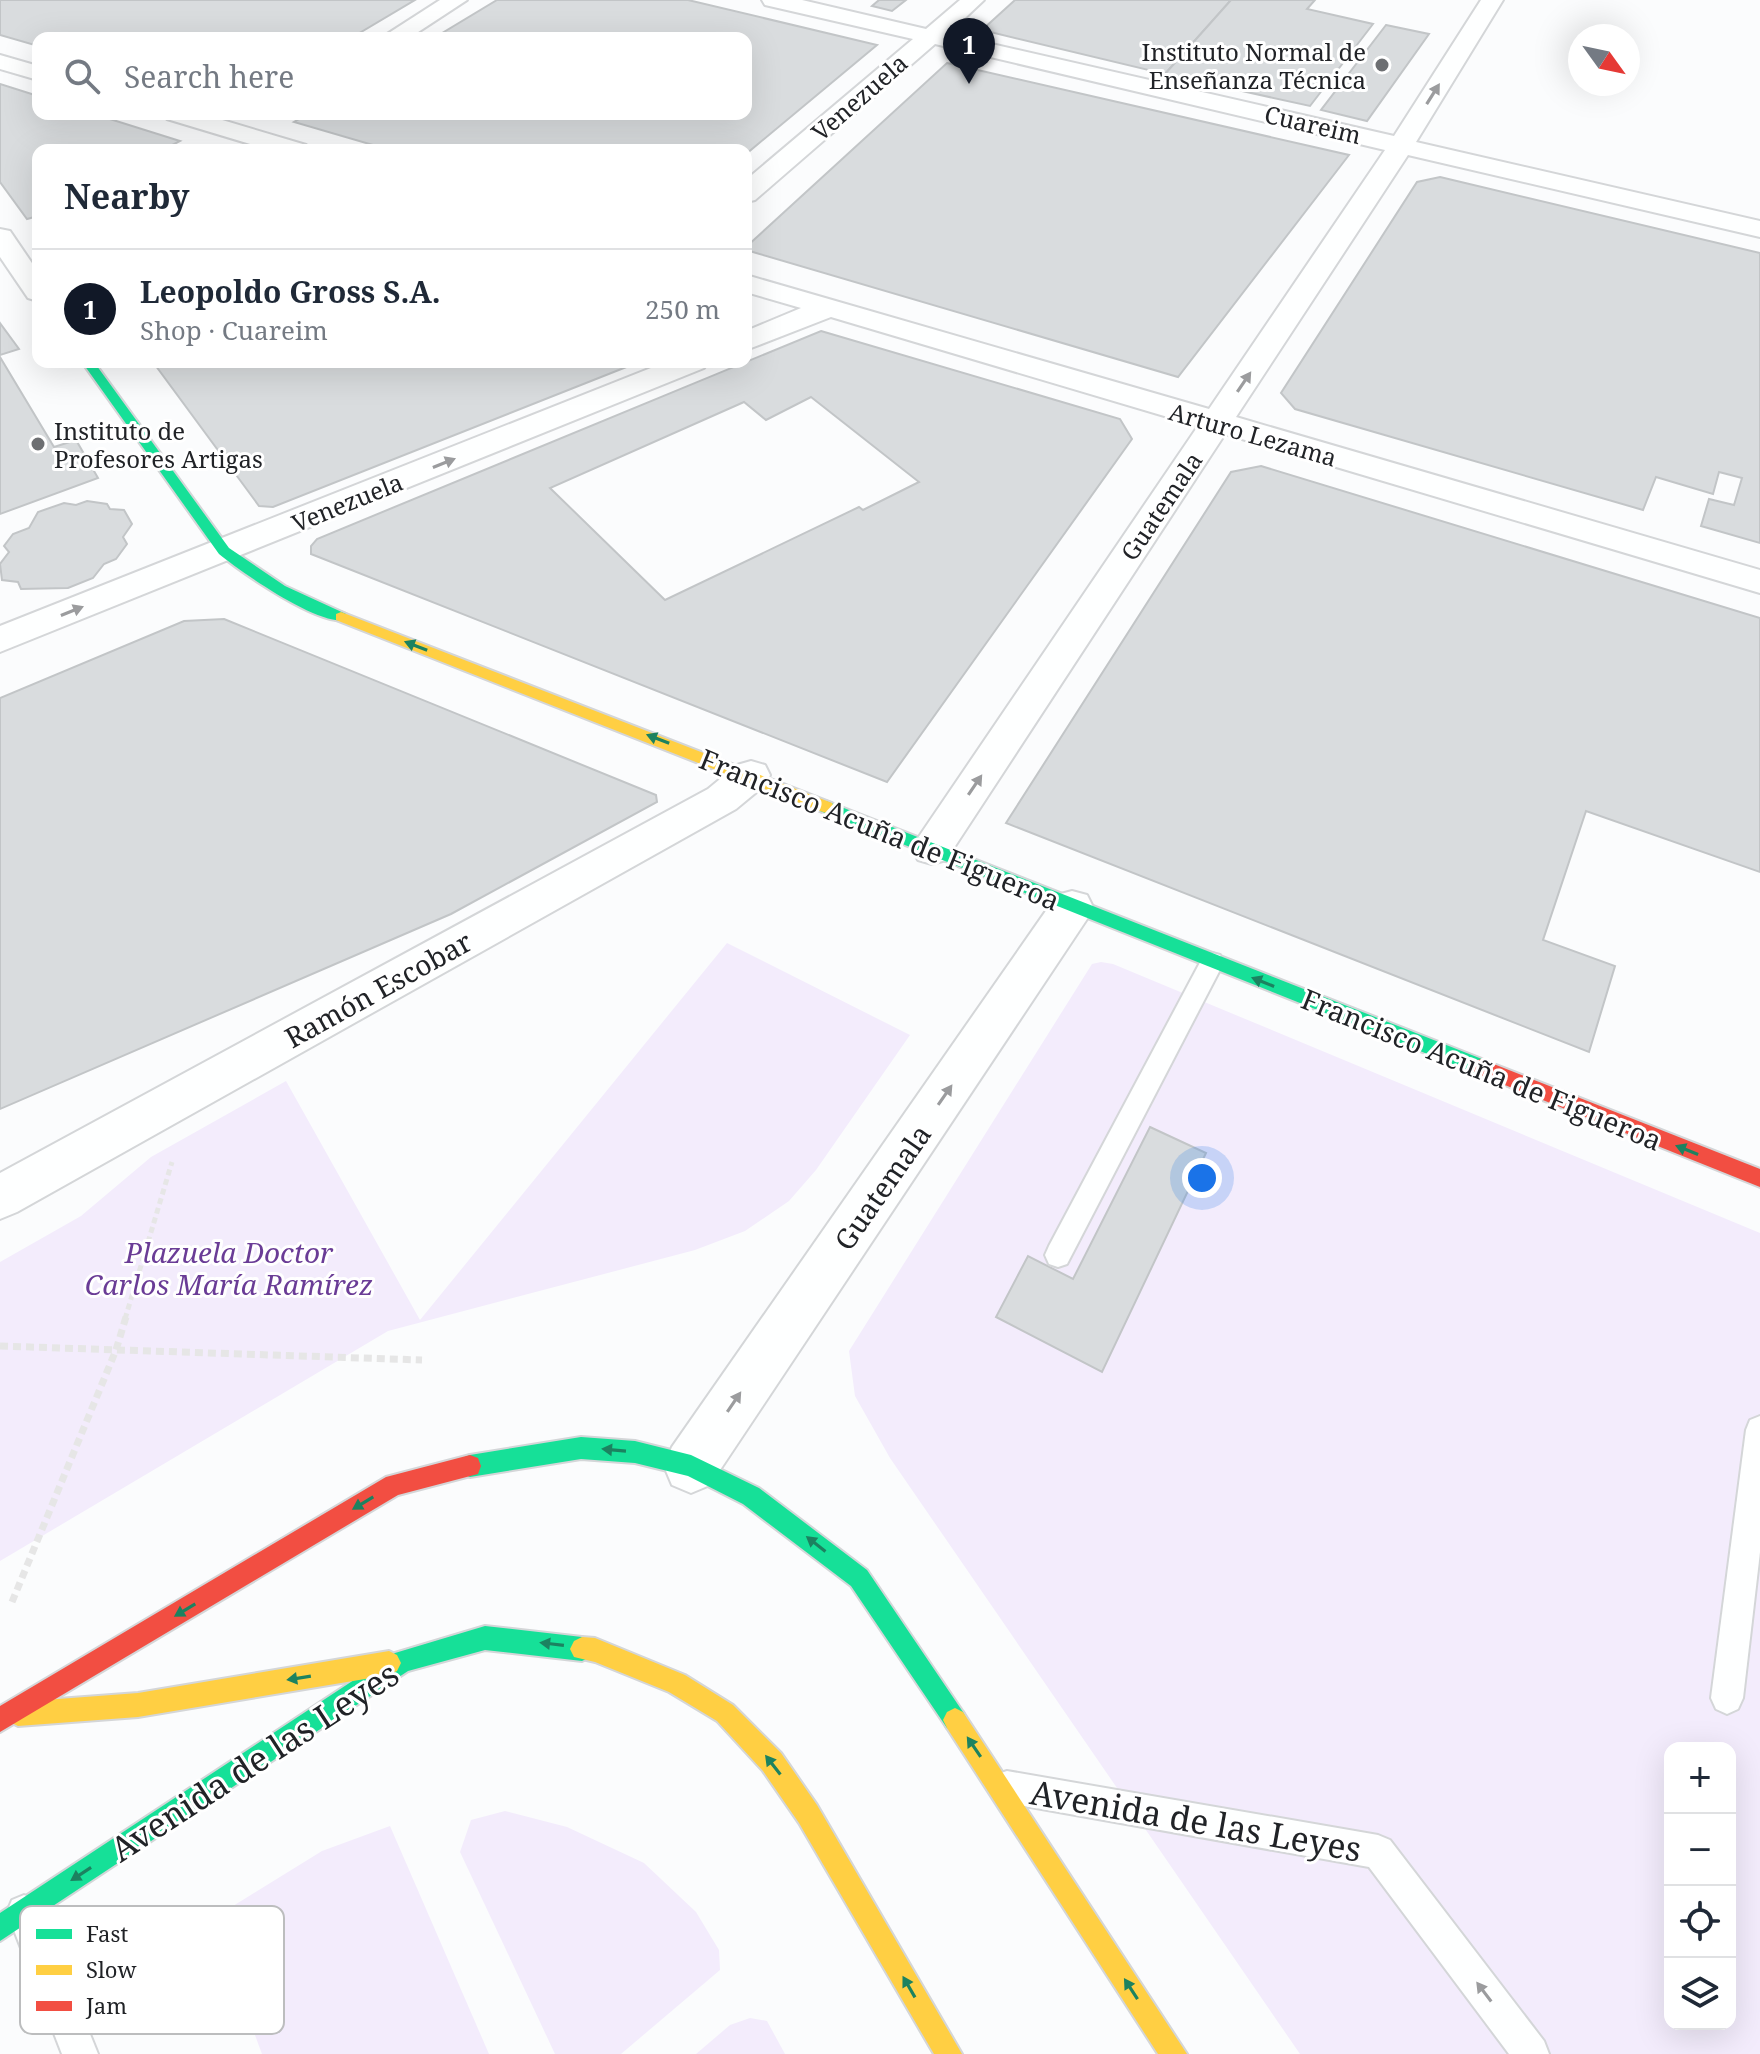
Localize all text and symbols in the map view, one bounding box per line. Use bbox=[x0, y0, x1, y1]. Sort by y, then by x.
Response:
pin: 1 bbox=[943, 18, 995, 84]
north arrow bbox=[1568, 24, 1640, 96]
search box bbox=[32, 32, 752, 120]
place label: Instituto Normal de Enseñanza Técnica bbox=[1142, 35, 1366, 96]
street label: Venezuela bbox=[804, 46, 914, 148]
icon: search bbox=[60, 54, 104, 98]
text: Search here bbox=[124, 56, 294, 97]
marker: Instituto Normal de Enseñanza Técnica bbox=[1373, 56, 1391, 74]
one-way arrow bbox=[1425, 84, 1440, 105]
street label: Cuareim bbox=[1262, 97, 1365, 151]
text: Nearby bbox=[64, 173, 190, 219]
text: Leopoldo Gross S.A. bbox=[140, 271, 441, 312]
text: 1 bbox=[83, 291, 97, 327]
text: 250 m bbox=[645, 291, 720, 327]
text: Shop · Cuareim bbox=[140, 312, 328, 348]
one-way arrow bbox=[1236, 371, 1251, 393]
street label: Arturo Lezama bbox=[1165, 394, 1341, 474]
place label: Instituto de Profesores Artigas bbox=[54, 414, 263, 475]
marker: Instituto de Profesores Artigas bbox=[29, 435, 47, 453]
street label: Guatemala bbox=[1113, 445, 1209, 567]
one-way arrow bbox=[432, 456, 456, 469]
street label: Venezuela bbox=[286, 465, 408, 539]
one-way arrow bbox=[60, 604, 84, 617]
one-way arrow bbox=[404, 639, 428, 652]
one-way arrow bbox=[646, 732, 670, 745]
street label: Francisco Acuña de Figueroa bbox=[694, 739, 1066, 919]
one-way arrow bbox=[968, 774, 983, 795]
street label: Ramón Escobar bbox=[278, 922, 478, 1056]
one-way arrow bbox=[1251, 975, 1275, 988]
street label: Francisco Acuña de Figueroa bbox=[1296, 979, 1668, 1159]
one-way arrow bbox=[937, 1084, 952, 1105]
street label: Guatemala bbox=[825, 1117, 939, 1257]
one-way arrow bbox=[1675, 1143, 1699, 1156]
your location bbox=[1182, 1158, 1222, 1198]
park label: Plazuela Doctor Carlos María Ramírez bbox=[85, 1233, 373, 1303]
one-way arrow bbox=[726, 1391, 741, 1412]
one-way arrow bbox=[601, 1444, 626, 1457]
one-way arrow bbox=[352, 1496, 374, 1510]
one-way arrow bbox=[806, 1536, 826, 1552]
one-way arrow bbox=[174, 1603, 196, 1617]
one-way arrow bbox=[539, 1638, 564, 1651]
street label: Avenida de las Leyes bbox=[101, 1650, 407, 1872]
one-way arrow bbox=[286, 1673, 311, 1685]
one-way arrow bbox=[967, 1737, 982, 1758]
map controls bbox=[1664, 1742, 1736, 2030]
button: + bbox=[1664, 1742, 1736, 1814]
one-way arrow bbox=[765, 1755, 782, 1775]
street label: Avenida de las Leyes bbox=[1027, 1768, 1365, 1872]
button: − bbox=[1664, 1814, 1736, 1886]
one-way arrow bbox=[71, 1866, 92, 1881]
button: locate bbox=[1664, 1886, 1736, 1958]
legend bbox=[20, 1906, 284, 2034]
text: Fast bbox=[86, 1918, 128, 1948]
text: Slow bbox=[86, 1954, 136, 1984]
button: layers bbox=[1664, 1958, 1736, 2030]
one-way arrow bbox=[902, 1976, 916, 1998]
one-way arrow bbox=[1124, 1978, 1139, 1999]
one-way arrow bbox=[1477, 1982, 1493, 2002]
text: Jam bbox=[85, 1990, 127, 2020]

